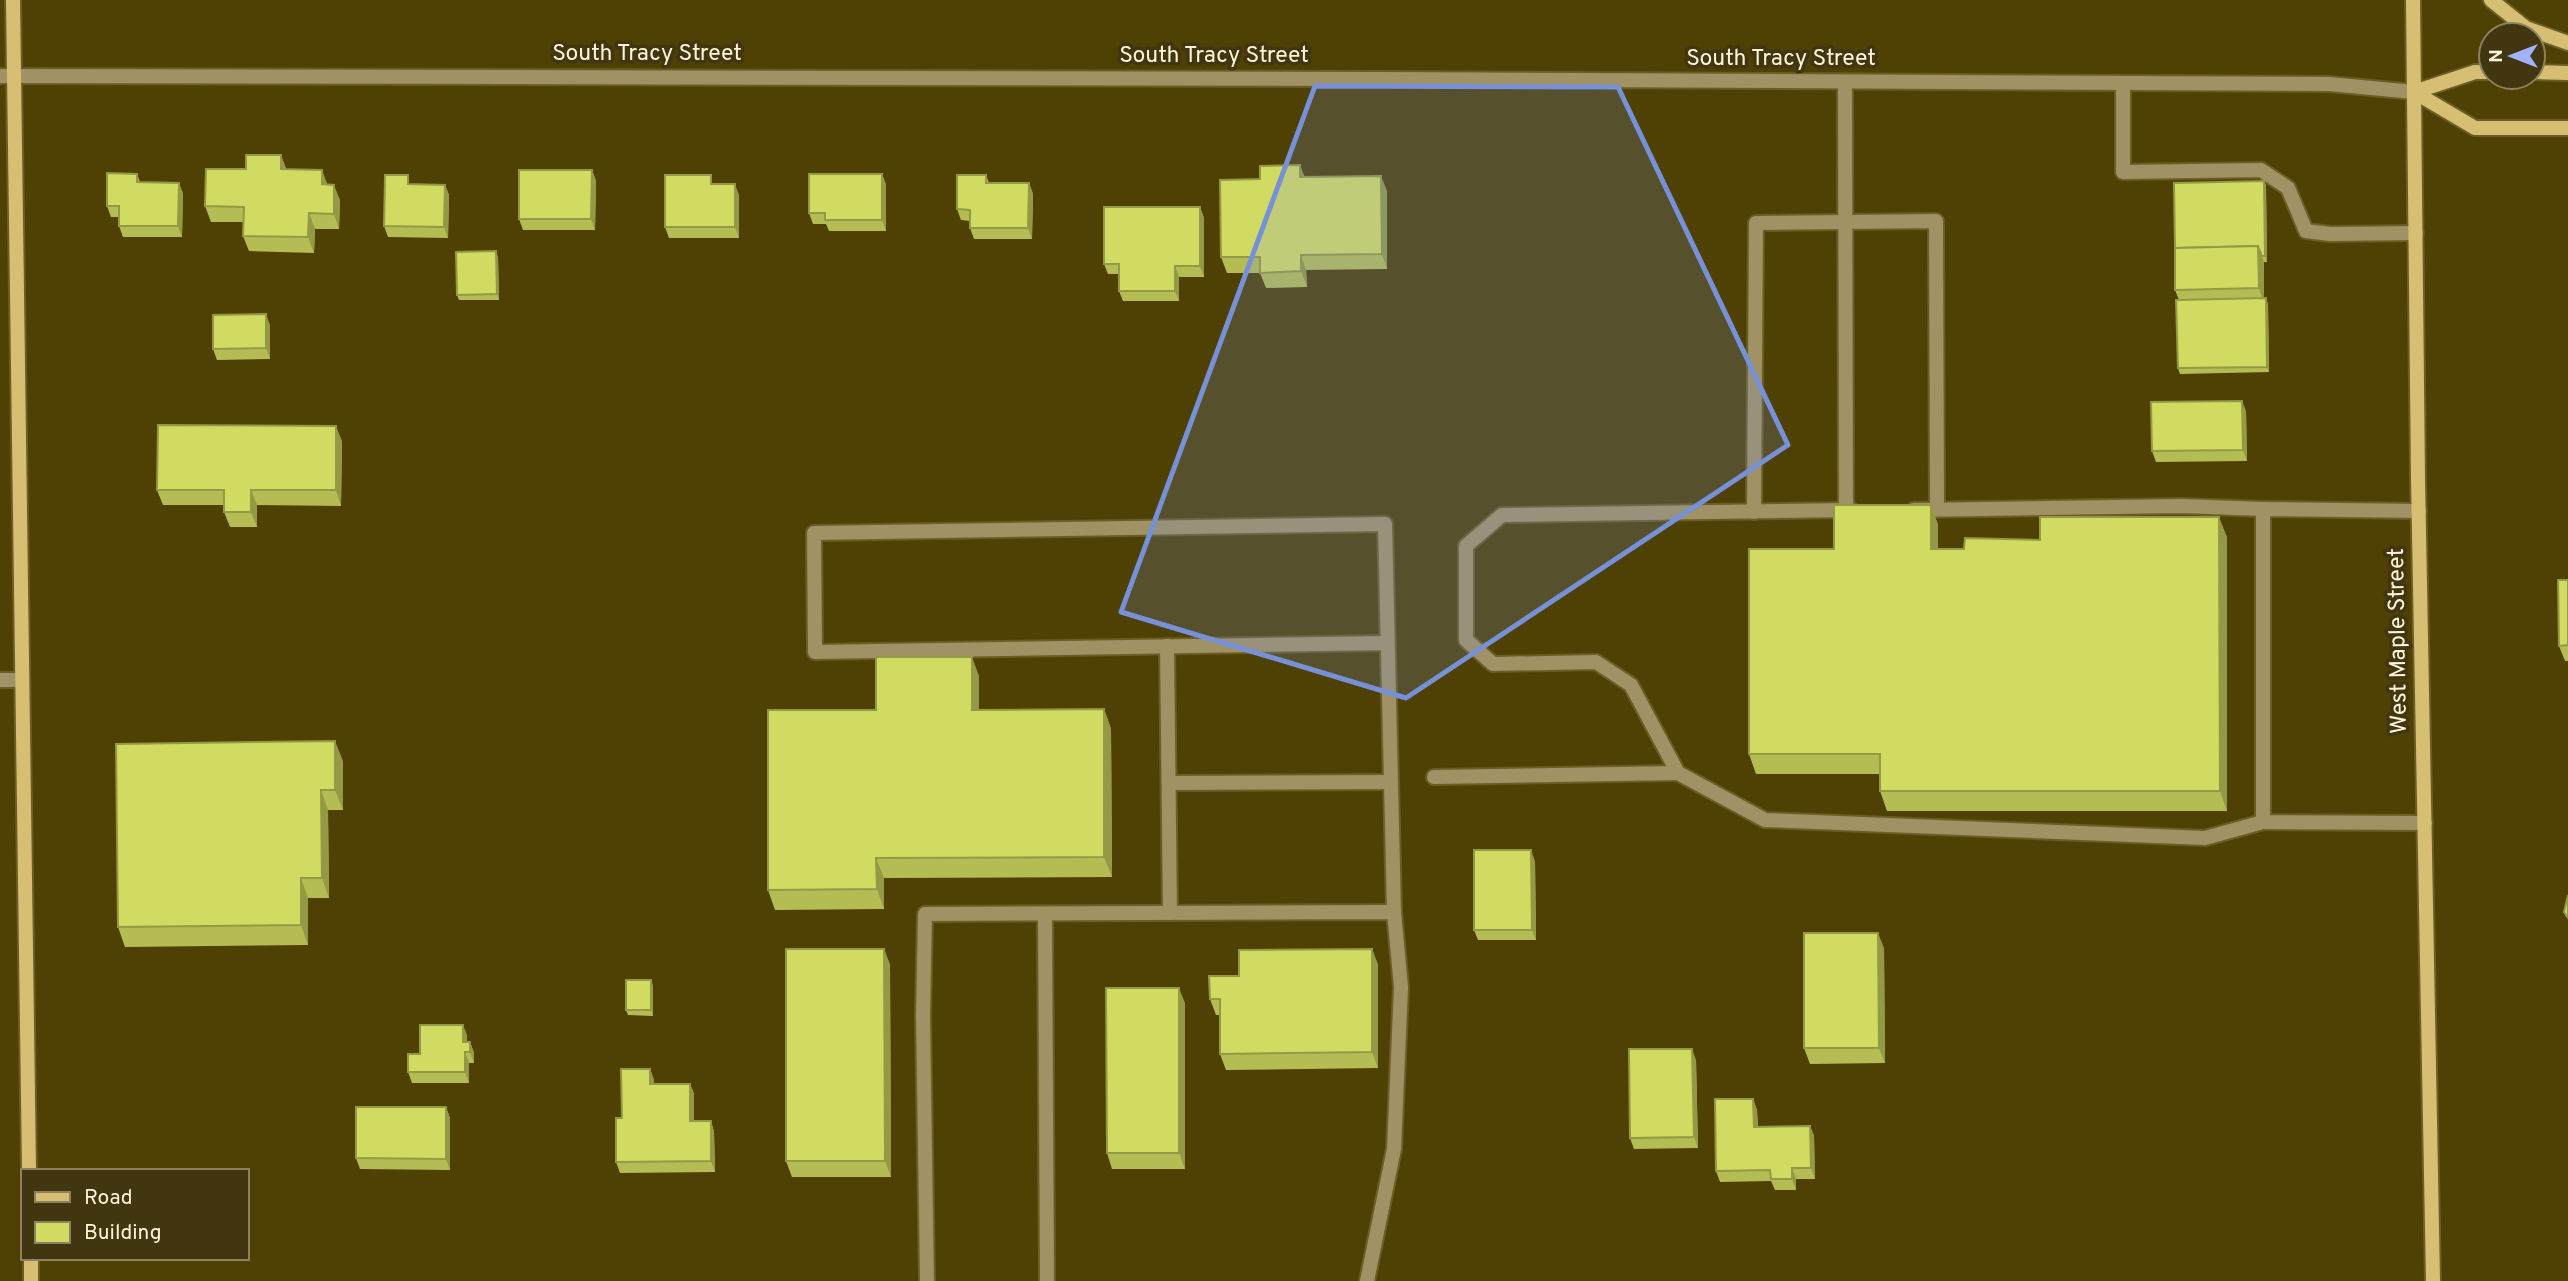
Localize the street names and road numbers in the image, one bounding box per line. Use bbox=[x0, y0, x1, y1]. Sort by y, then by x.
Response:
street label: South Tracy Street bbox=[552, 40, 742, 69]
street label: South Tracy Street bbox=[1119, 42, 1309, 71]
street label: South Tracy Street bbox=[1686, 45, 1876, 74]
street label: West Maple Street bbox=[2383, 548, 2415, 734]

